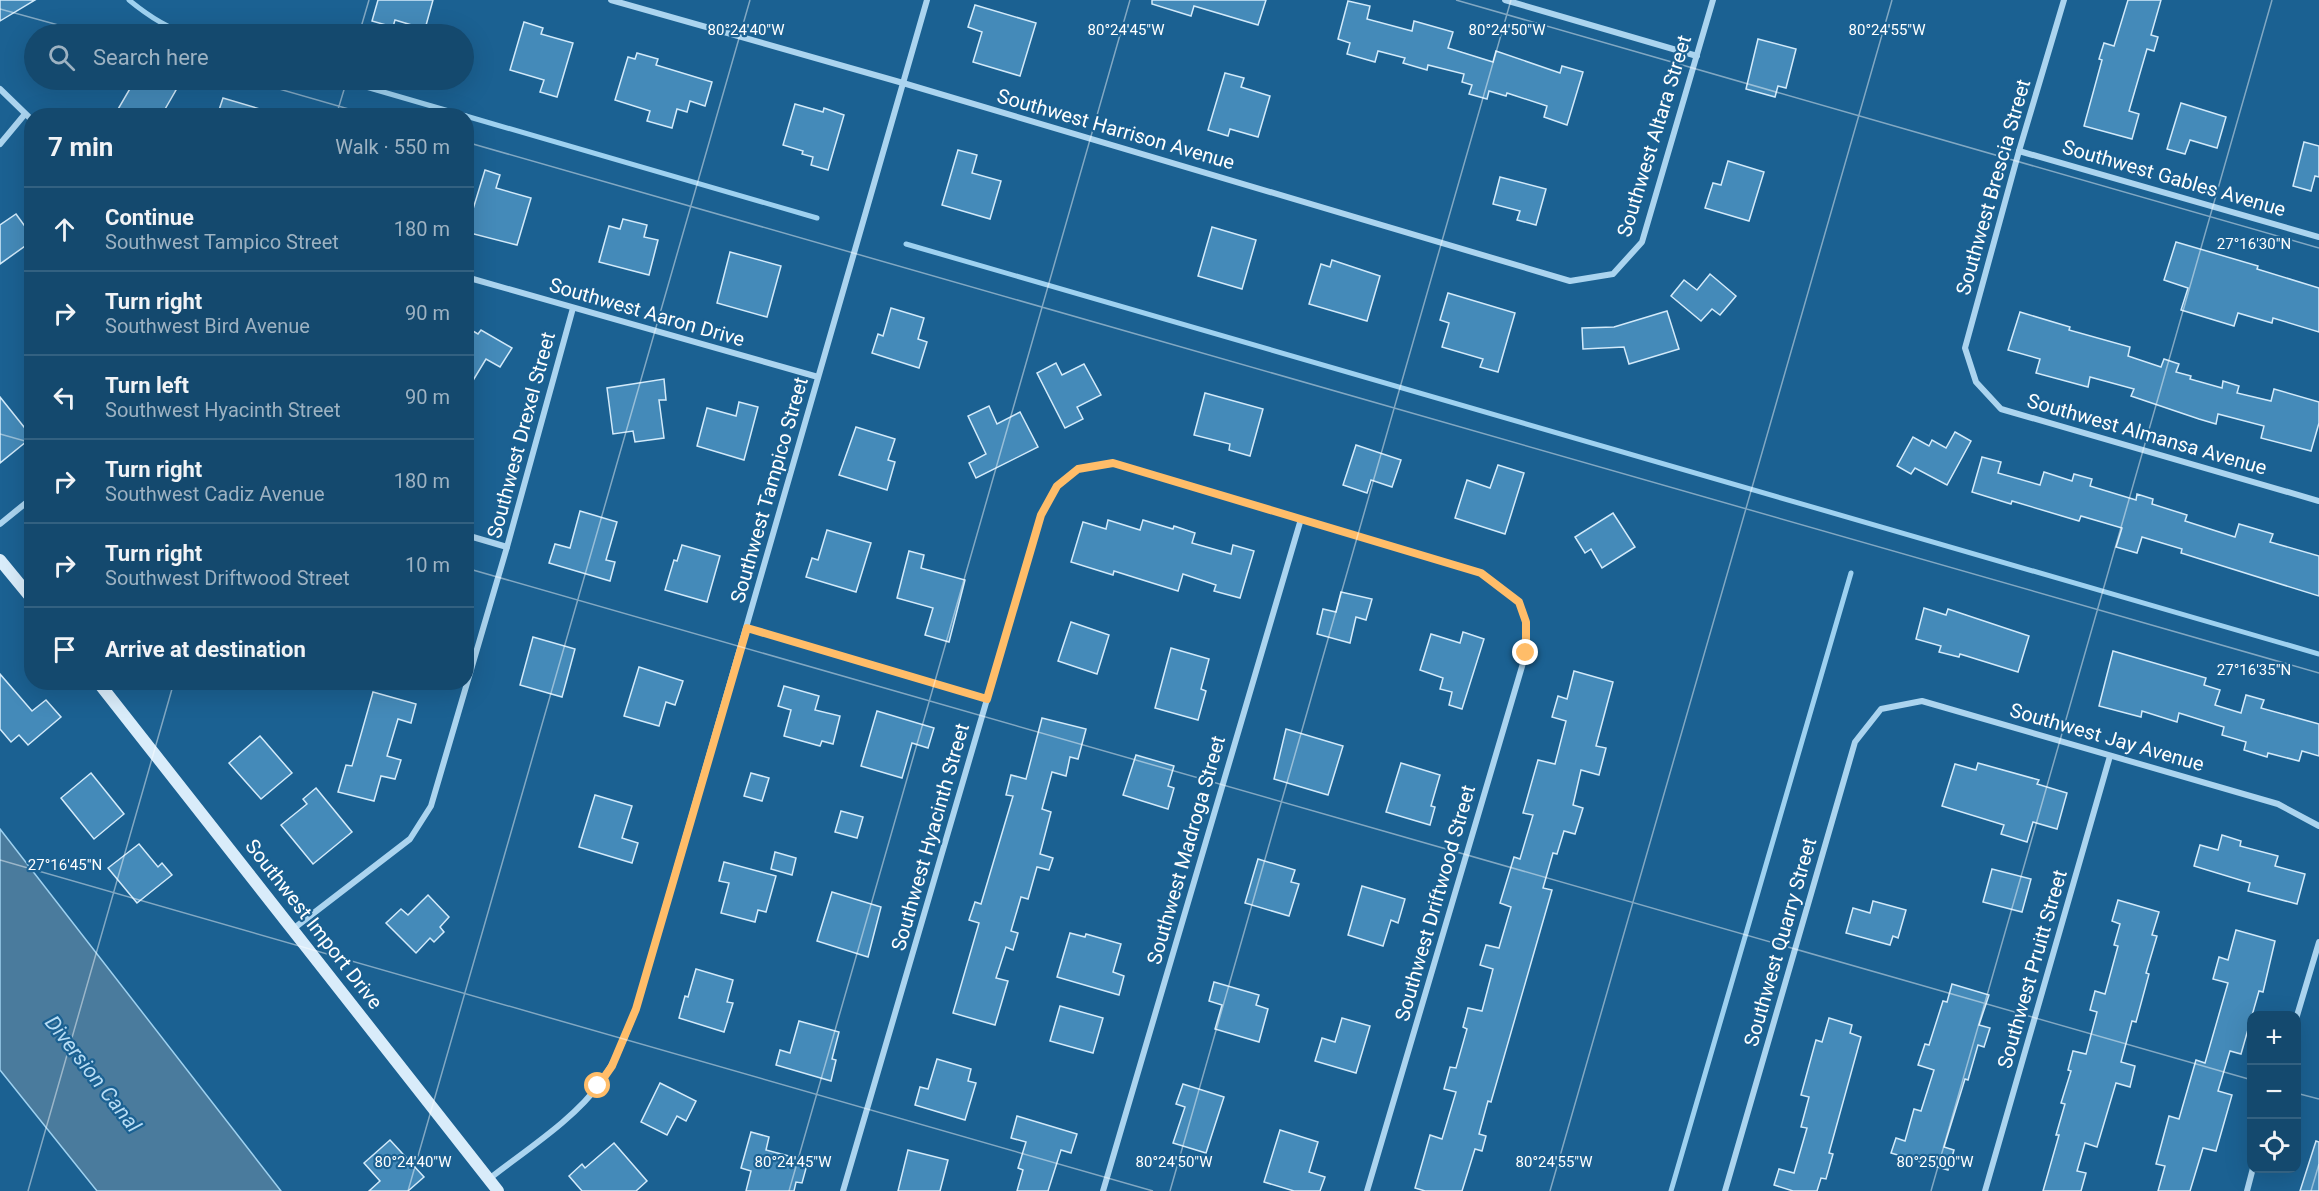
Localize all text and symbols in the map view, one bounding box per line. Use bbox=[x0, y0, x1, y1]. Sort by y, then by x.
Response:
text: 80°24'40"W bbox=[708, 21, 784, 39]
text: 80°24'45"W bbox=[1088, 21, 1164, 39]
text: 80°24'50"W bbox=[1469, 21, 1545, 39]
text: 80°24'55"W bbox=[1849, 21, 1925, 39]
search box bbox=[24, 24, 474, 90]
street label: Southwest Altara Street bbox=[1612, 32, 1696, 240]
icon: search bbox=[45, 41, 78, 74]
text: Search here bbox=[93, 45, 209, 70]
street label: Southwest Brescia Street bbox=[1951, 76, 2035, 298]
street label: Southwest Harrison Avenue bbox=[994, 84, 1238, 174]
text: 7 min bbox=[48, 132, 113, 162]
text: Walk · 550 m bbox=[335, 135, 450, 159]
street label: Southwest Gables Avenue bbox=[2060, 135, 2288, 221]
text: Continue bbox=[105, 205, 194, 230]
icon: ahead bbox=[48, 213, 81, 246]
text: 180 m bbox=[394, 217, 450, 241]
text: Southwest Tampico Street bbox=[105, 230, 339, 254]
text: 27°16'30"N bbox=[2217, 235, 2291, 253]
street label: Southwest Aaron Drive bbox=[547, 273, 747, 351]
text: Turn right bbox=[105, 289, 202, 314]
icon: right bbox=[48, 297, 81, 330]
text: 90 m bbox=[405, 301, 450, 325]
text: Southwest Bird Avenue bbox=[105, 314, 310, 338]
street label: Southwest Drexel Street bbox=[482, 329, 560, 541]
text: Turn left bbox=[105, 373, 189, 398]
street label: Southwest Tampico Street bbox=[725, 374, 813, 606]
icon: left bbox=[48, 381, 81, 414]
text: 90 m bbox=[405, 385, 450, 409]
street label: Southwest Almansa Avenue bbox=[2024, 388, 2270, 480]
text: Southwest Hyacinth Street bbox=[105, 398, 340, 422]
text: Turn right bbox=[105, 457, 202, 482]
icon: right bbox=[48, 465, 81, 498]
text: 180 m bbox=[394, 469, 450, 493]
text: Southwest Cadiz Avenue bbox=[105, 482, 325, 506]
text: Turn right bbox=[105, 541, 202, 566]
icon: right bbox=[48, 549, 81, 582]
text: 10 m bbox=[405, 553, 450, 577]
text: Southwest Driftwood Street bbox=[105, 566, 349, 590]
icon: arrive bbox=[48, 633, 81, 666]
text: Arrive at destination bbox=[105, 637, 306, 662]
route end bbox=[1512, 639, 1538, 665]
text: 27°16'35"N bbox=[2217, 661, 2291, 679]
street label: Southwest Jay Avenue bbox=[2007, 698, 2207, 776]
street label: Southwest Hyacinth Street bbox=[886, 721, 974, 953]
street label: Southwest Madroga Street bbox=[1142, 733, 1230, 967]
street label: Southwest Driftwood Street bbox=[1390, 782, 1480, 1024]
street label: Southwest Import Drive bbox=[240, 834, 388, 1014]
street label: Southwest Quarry Street bbox=[1739, 835, 1821, 1049]
text: 27°16'45"N bbox=[28, 856, 102, 874]
street label: Southwest Pruitt Street bbox=[1992, 867, 2072, 1071]
water label: Diversion Canal bbox=[40, 1011, 146, 1138]
map controls bbox=[2247, 1011, 2301, 1173]
button: + bbox=[2247, 1011, 2301, 1065]
button: − bbox=[2247, 1065, 2301, 1119]
route start bbox=[584, 1072, 610, 1098]
button: locate bbox=[2247, 1119, 2301, 1173]
text: 80°24'40"W bbox=[375, 1153, 451, 1171]
text: 80°24'45"W bbox=[755, 1153, 831, 1171]
text: 80°24'50"W bbox=[1136, 1153, 1212, 1171]
text: 80°24'55"W bbox=[1516, 1153, 1592, 1171]
text: 80°25'00"W bbox=[1897, 1153, 1973, 1171]

